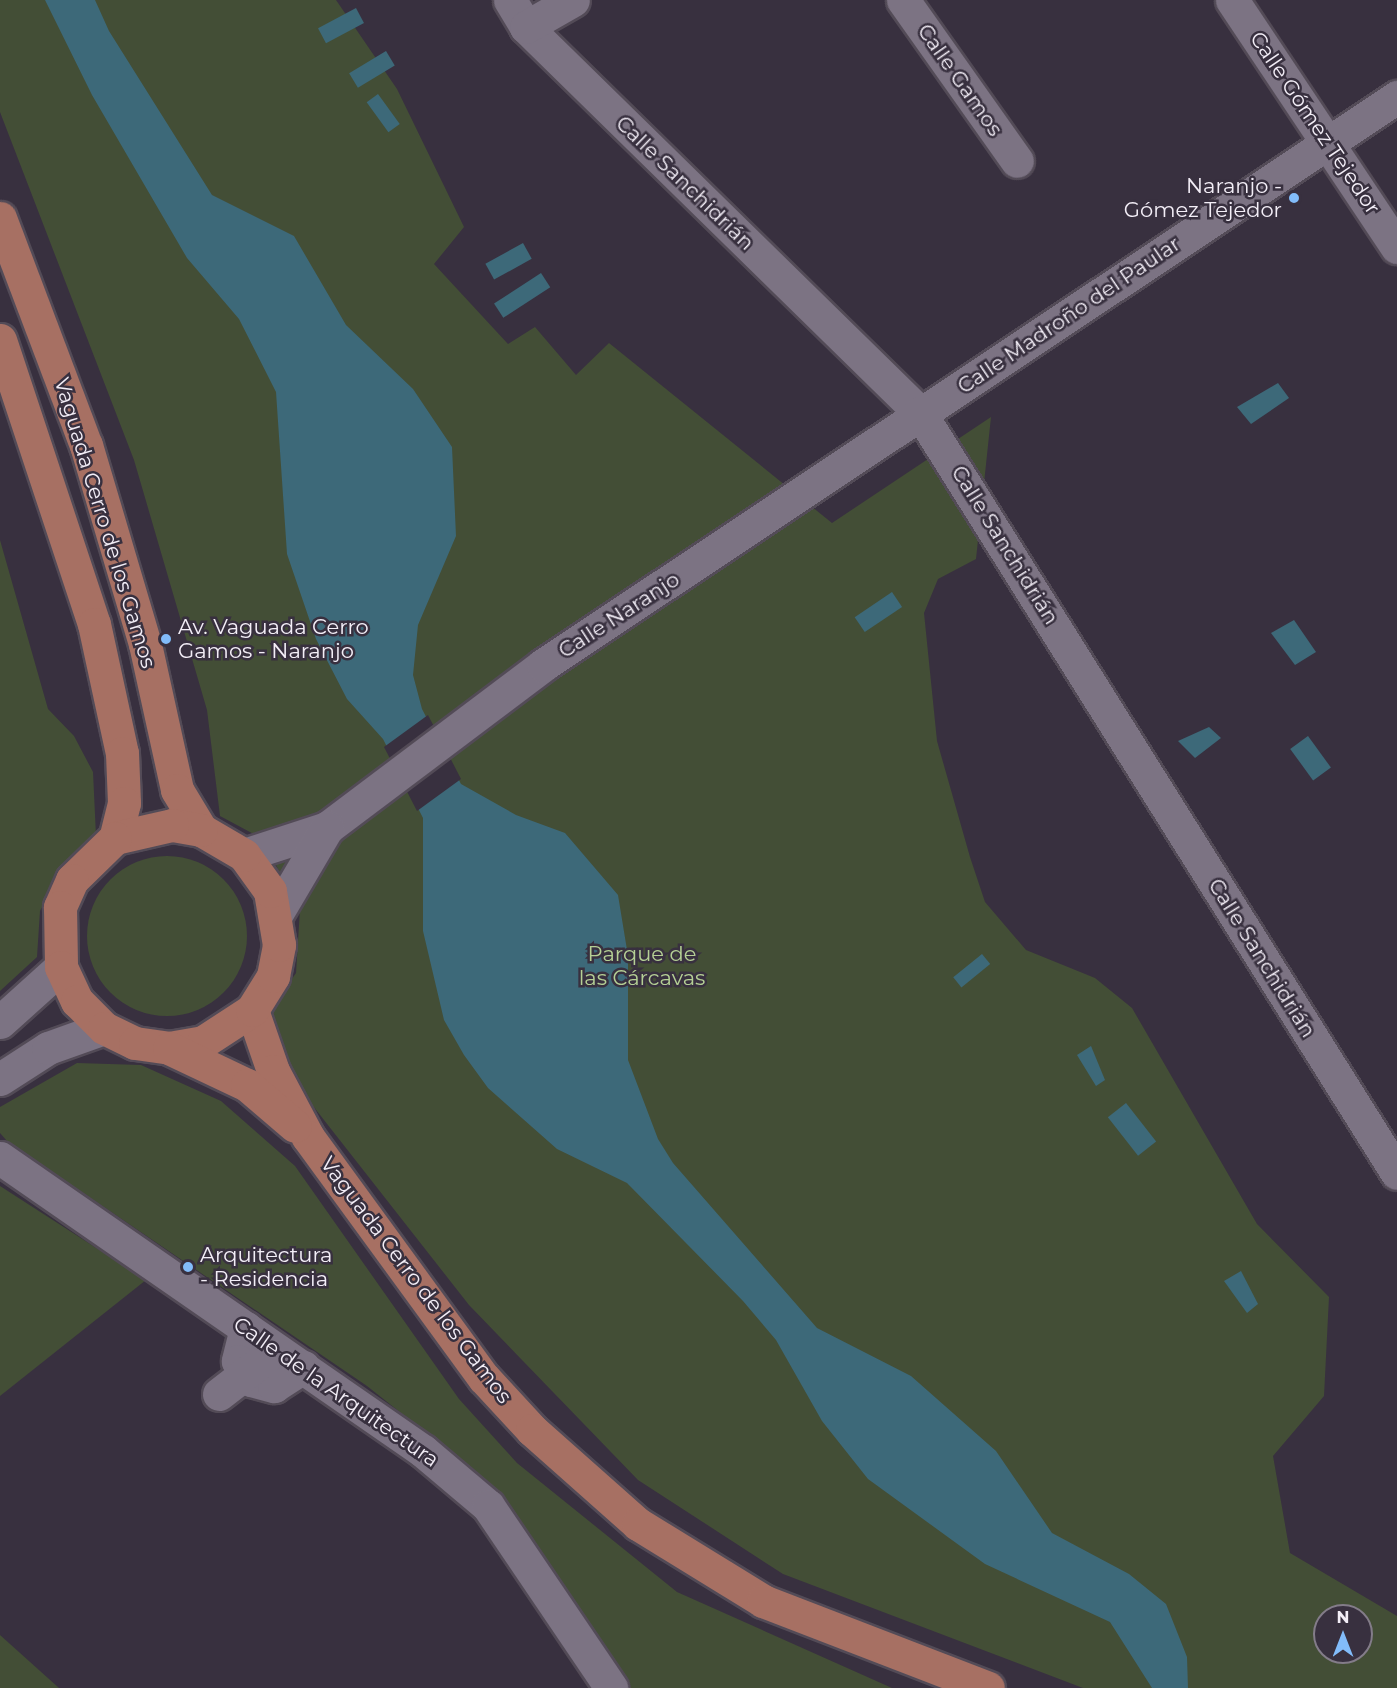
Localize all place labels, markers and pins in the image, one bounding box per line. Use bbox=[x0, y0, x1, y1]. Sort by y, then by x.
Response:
place label: Naranjo - Gómez Tejedor bbox=[1124, 173, 1282, 223]
marker: Naranjo - Gómez Tejedor bbox=[1287, 191, 1301, 205]
place label: Av. Vaguada Cerro Gamos - Naranjo bbox=[178, 614, 369, 664]
marker: Av. Vaguada Cerro Gamos - Naranjo bbox=[159, 632, 173, 646]
place label: Arquitectura - Residencia bbox=[200, 1242, 332, 1292]
marker: Arquitectura - Residencia bbox=[181, 1260, 195, 1274]

